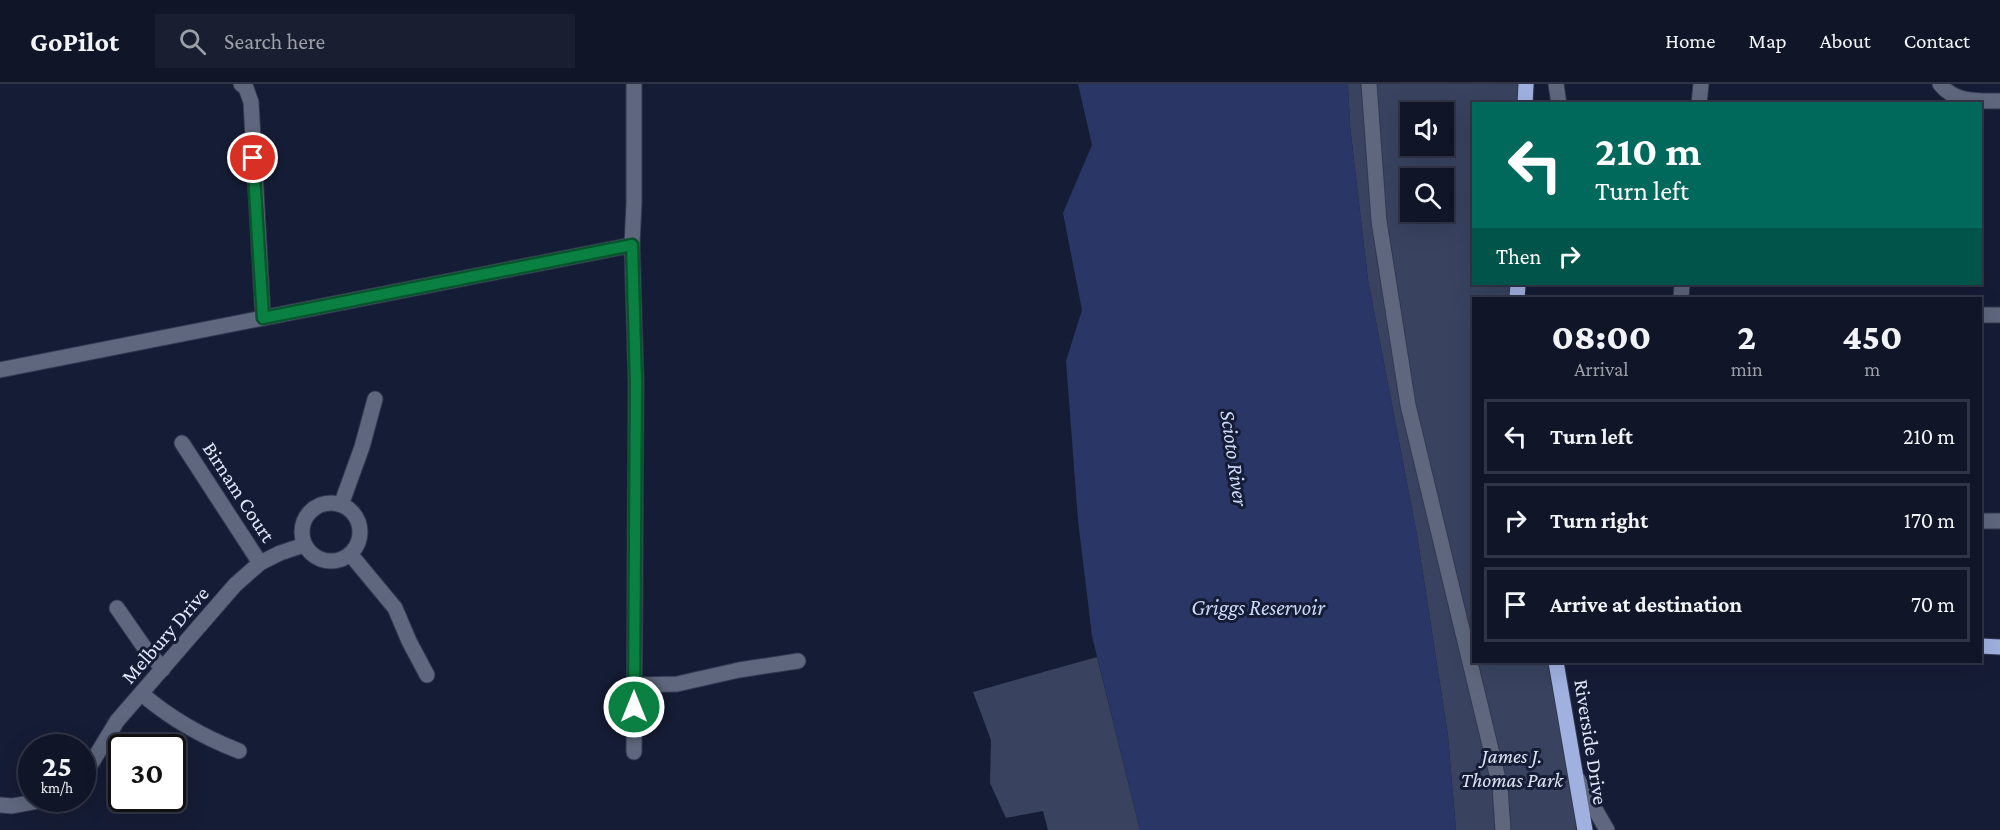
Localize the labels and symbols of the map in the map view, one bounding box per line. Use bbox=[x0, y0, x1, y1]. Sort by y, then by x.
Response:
pin bbox=[227, 132, 278, 183]
water label: Scioto River bbox=[1215, 409, 1254, 509]
street label: Birnam Court bbox=[198, 437, 281, 547]
street label: Melbury Drive bbox=[116, 582, 214, 688]
water label: Griggs Reservoir bbox=[1191, 595, 1326, 620]
position arrow bbox=[602, 675, 666, 739]
street label: Riverside Drive bbox=[1569, 677, 1613, 807]
speed limit sign: 30 bbox=[108, 734, 186, 812]
park label: James J. Thomas Park bbox=[1461, 744, 1564, 792]

